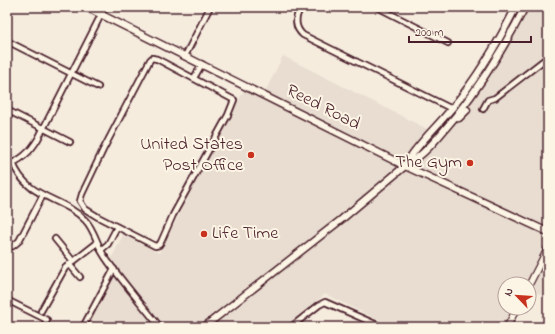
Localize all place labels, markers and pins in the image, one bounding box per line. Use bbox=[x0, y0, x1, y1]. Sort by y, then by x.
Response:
place label: United States Post Office bbox=[140, 132, 244, 179]
marker: United States Post Office bbox=[246, 150, 256, 160]
place label: The Gym bbox=[395, 150, 462, 176]
marker: The Gym bbox=[465, 158, 475, 168]
place label: Life Time bbox=[212, 221, 279, 247]
marker: Life Time bbox=[199, 229, 209, 239]

